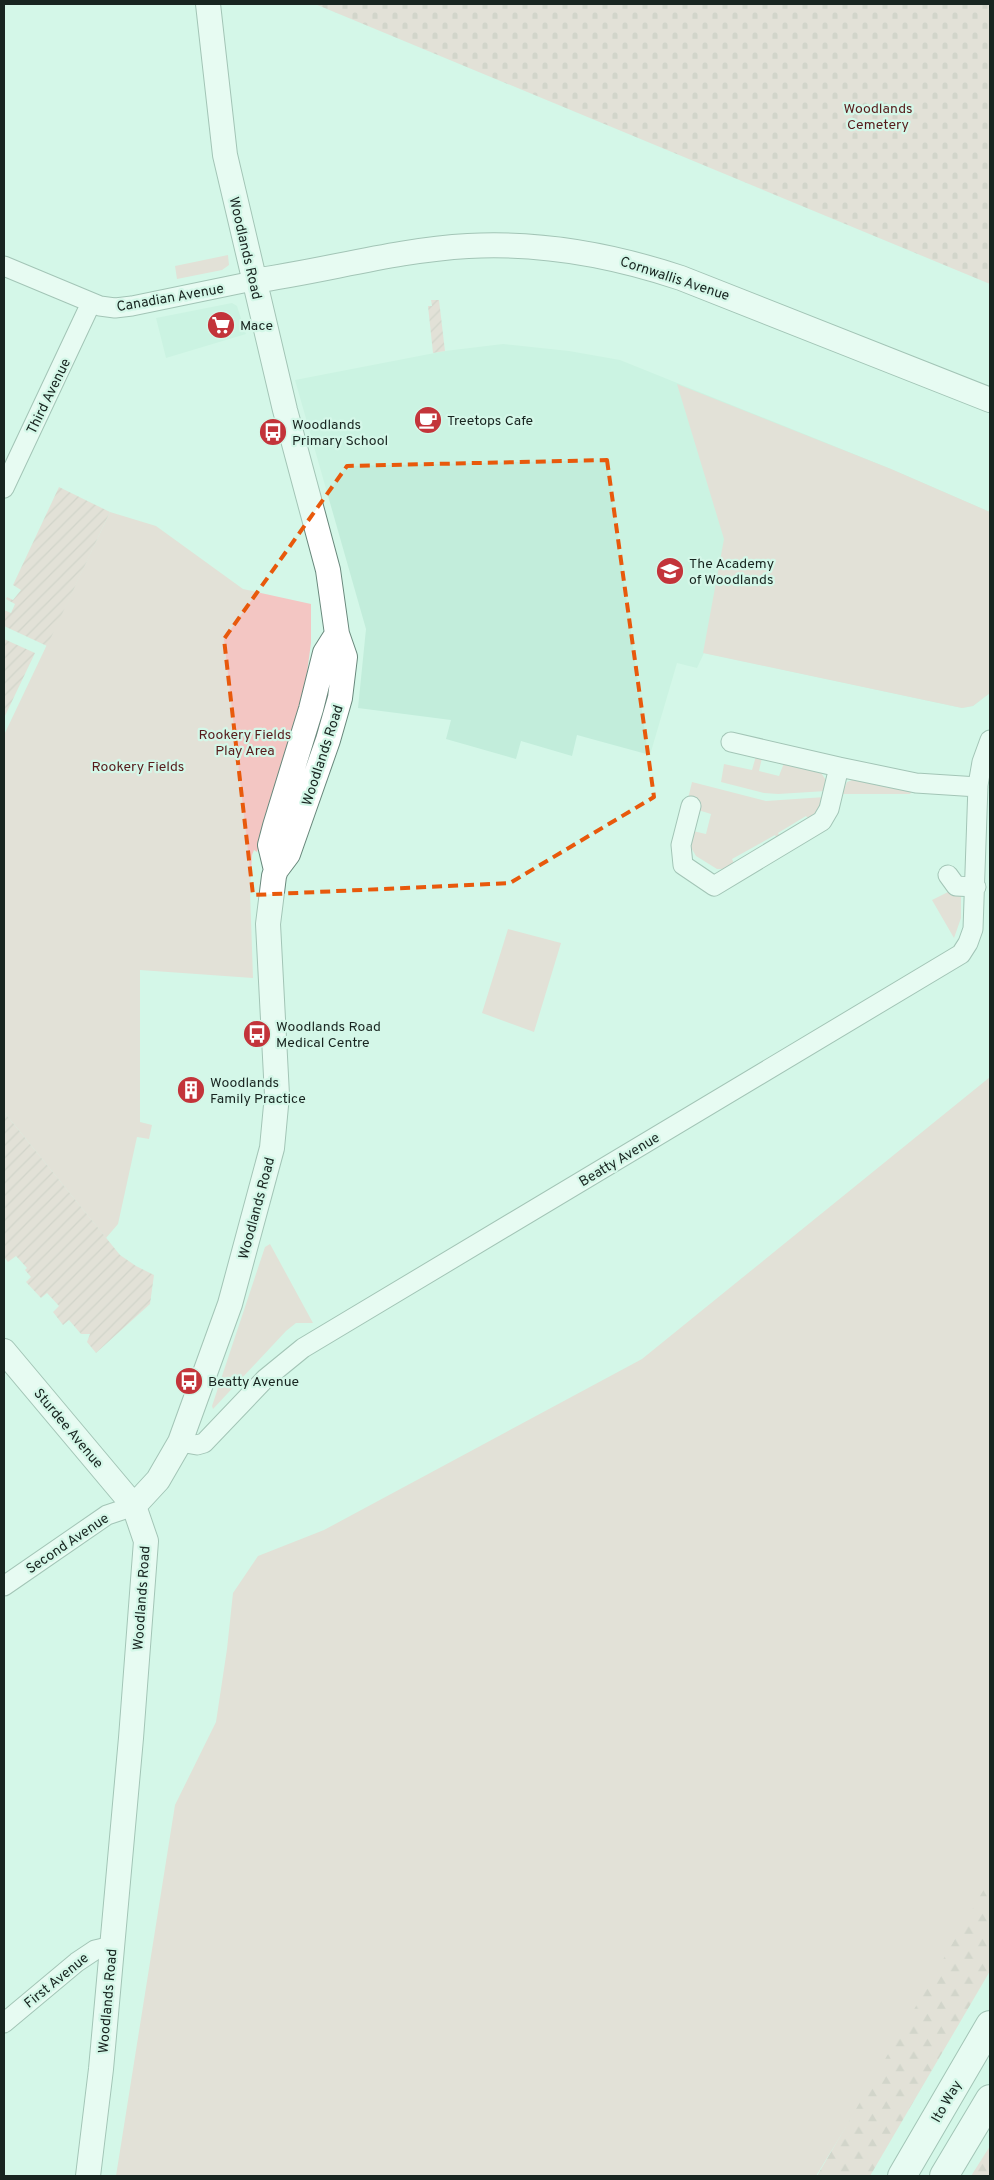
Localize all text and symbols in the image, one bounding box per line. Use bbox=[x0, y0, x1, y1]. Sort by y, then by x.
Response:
park label: Woodlands Cemetery bbox=[843, 101, 913, 134]
street label: Woodlands Road bbox=[224, 195, 265, 301]
street label: Cornwallis Avenue bbox=[618, 254, 731, 305]
street label: Canadian Avenue bbox=[115, 281, 225, 316]
supermarket icon: Mace bbox=[206, 310, 236, 340]
place label: Mace bbox=[240, 318, 273, 335]
street label: Third Avenue bbox=[24, 356, 75, 437]
cafe icon: Treetops Cafe bbox=[413, 405, 443, 435]
place label: Treetops Cafe bbox=[447, 413, 533, 430]
bus stop icon: Woodlands Primary School bbox=[258, 417, 288, 447]
place label: Woodlands Primary School bbox=[292, 417, 388, 450]
school or university icon: The Academy of Woodlands bbox=[655, 556, 685, 586]
place label: The Academy of Woodlands bbox=[689, 556, 774, 589]
street label: Woodlands Road bbox=[299, 703, 348, 808]
park label: Rookery Fields Play Area bbox=[199, 727, 291, 760]
park label: Rookery Fields bbox=[92, 759, 184, 776]
bus stop icon: Woodlands Road Medical Centre bbox=[242, 1019, 272, 1049]
place label: Woodlands Road Medical Centre bbox=[276, 1019, 381, 1052]
building icon: Woodlands Family Practice bbox=[176, 1075, 206, 1105]
place label: Woodlands Family Practice bbox=[210, 1075, 306, 1108]
street label: Beatty Avenue bbox=[576, 1130, 663, 1191]
street label: Woodlands Road bbox=[236, 1156, 279, 1261]
bus stop icon: Beatty Avenue bbox=[174, 1366, 204, 1396]
place label: Beatty Avenue bbox=[208, 1374, 299, 1391]
street label: Sturdee Avenue bbox=[30, 1386, 106, 1472]
street label: Second Avenue bbox=[23, 1510, 112, 1578]
street label: Woodlands Road bbox=[130, 1545, 155, 1651]
street label: Woodlands Road bbox=[95, 1948, 122, 2054]
street label: First Avenue bbox=[21, 1950, 93, 2012]
street label: Ito Way bbox=[928, 2078, 966, 2126]

